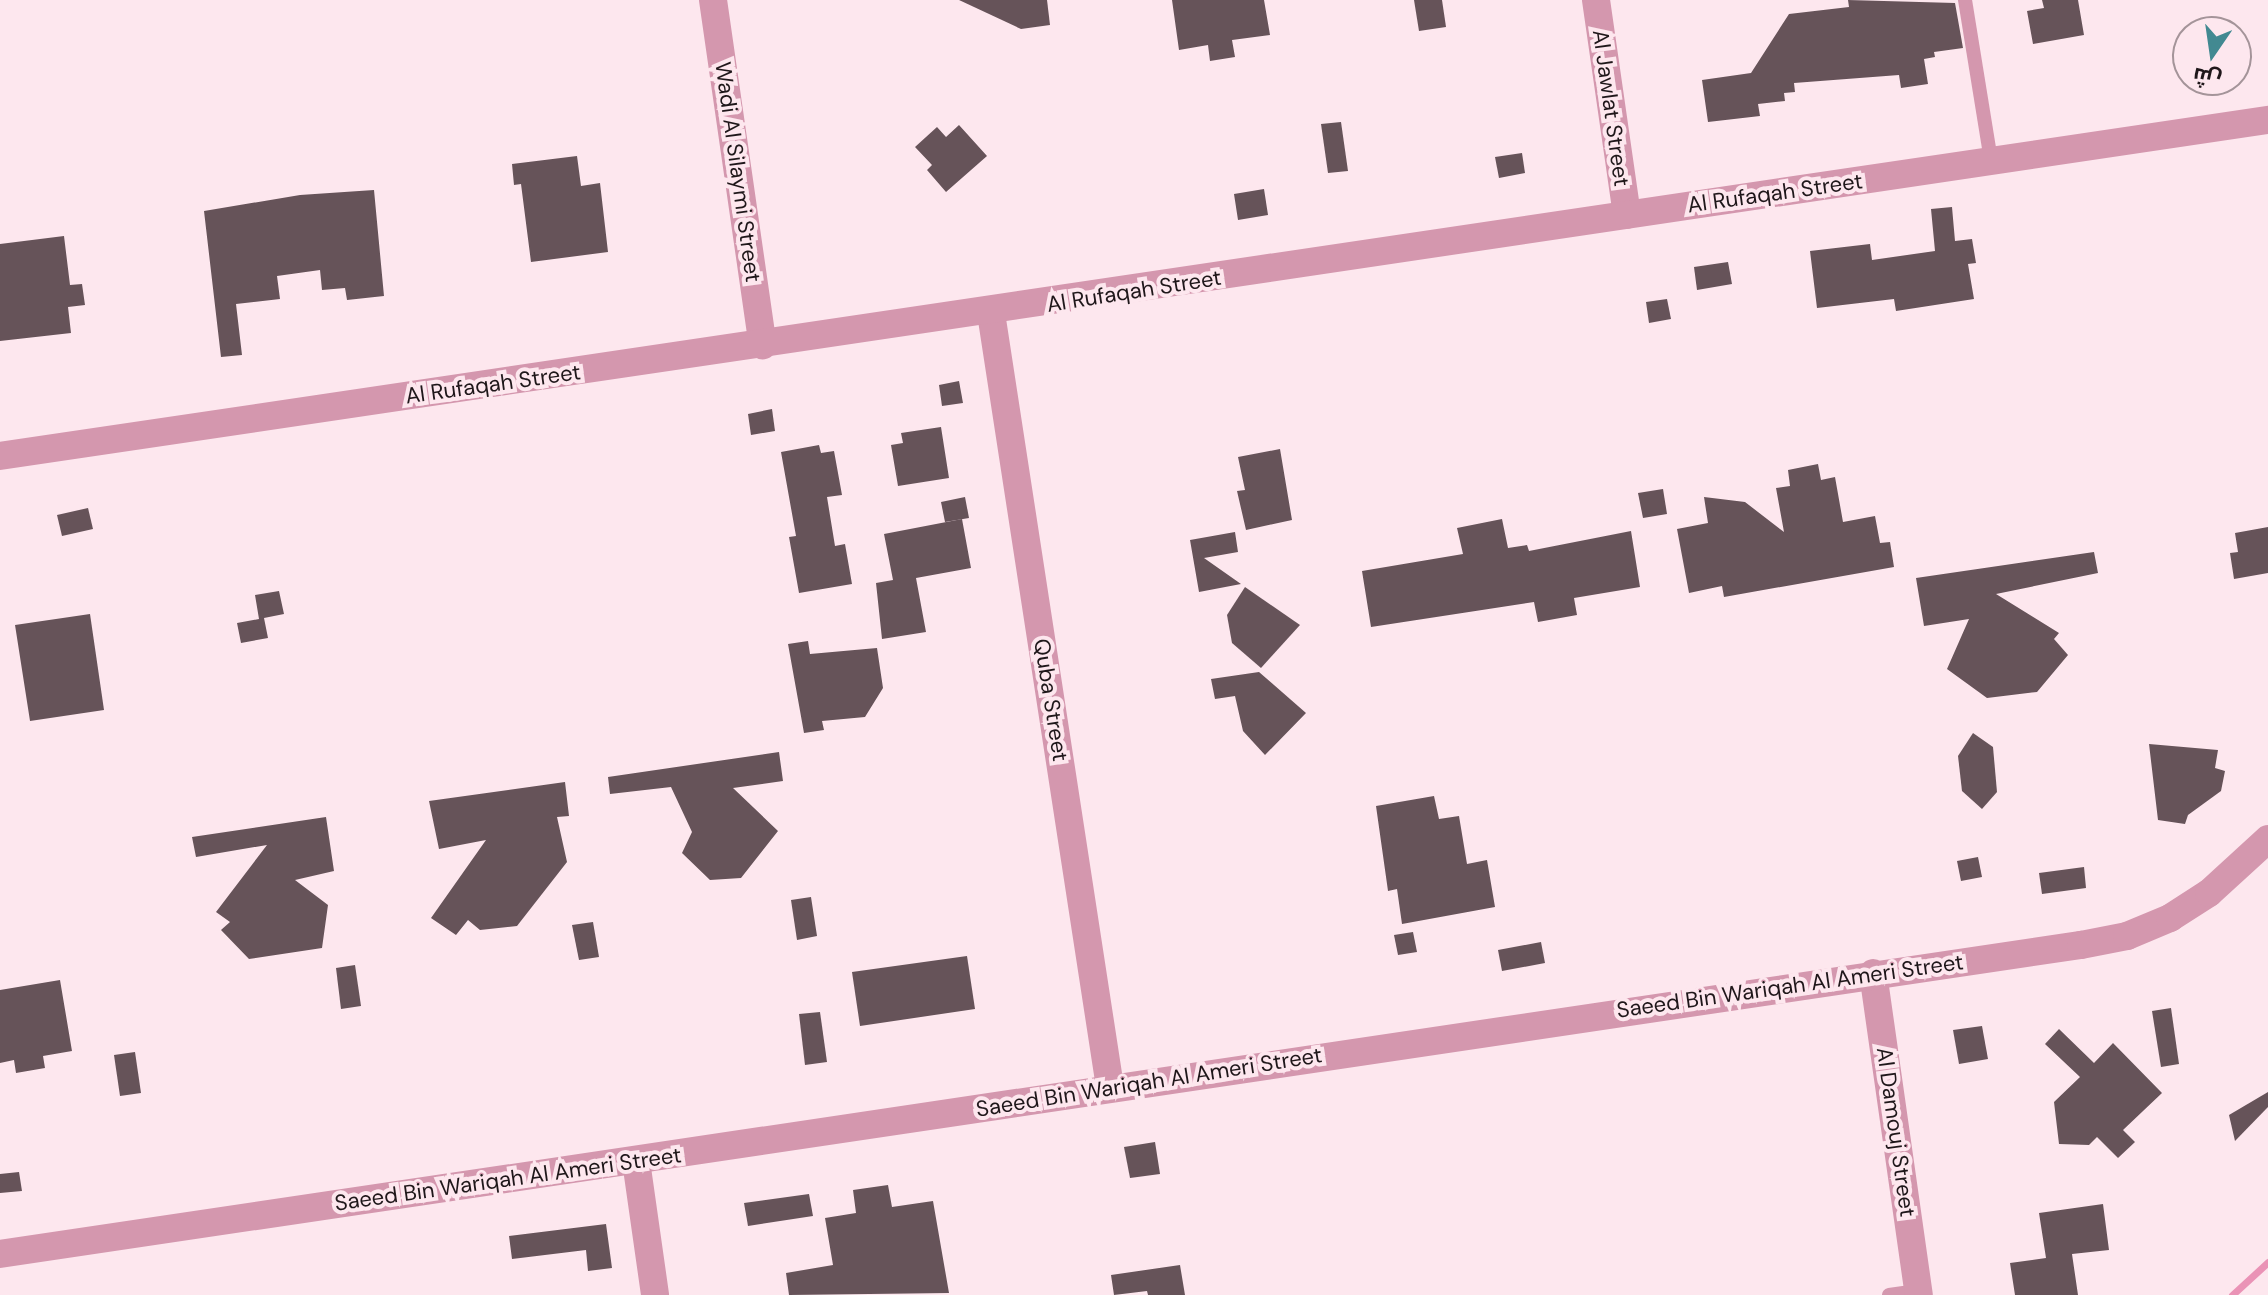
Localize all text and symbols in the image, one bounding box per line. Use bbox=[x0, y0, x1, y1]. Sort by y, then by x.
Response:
north arrow bbox=[2172, 16, 2252, 96]
street label: Al Jawlat Street bbox=[1587, 28, 1635, 188]
street label: Wadi Al Silaymi Street bbox=[709, 60, 767, 284]
text: ش bbox=[2190, 61, 2224, 95]
street label: Al Rufaqah Street bbox=[1686, 168, 1864, 218]
street label: Al Rufaqah Street bbox=[1045, 264, 1223, 318]
street label: Al Rufaqah Street bbox=[404, 359, 582, 409]
street label: Quba Street bbox=[1028, 637, 1074, 763]
street label: Saeed Bin Wariqah Al Ameri Street bbox=[1615, 949, 1965, 1023]
street label: Saeed Bin Wariqah Al Ameri Street bbox=[974, 1042, 1324, 1122]
street label: Al Damouj Street bbox=[1871, 1045, 1921, 1219]
street label: Saeed Bin Wariqah Al Ameri Street bbox=[333, 1142, 683, 1216]

